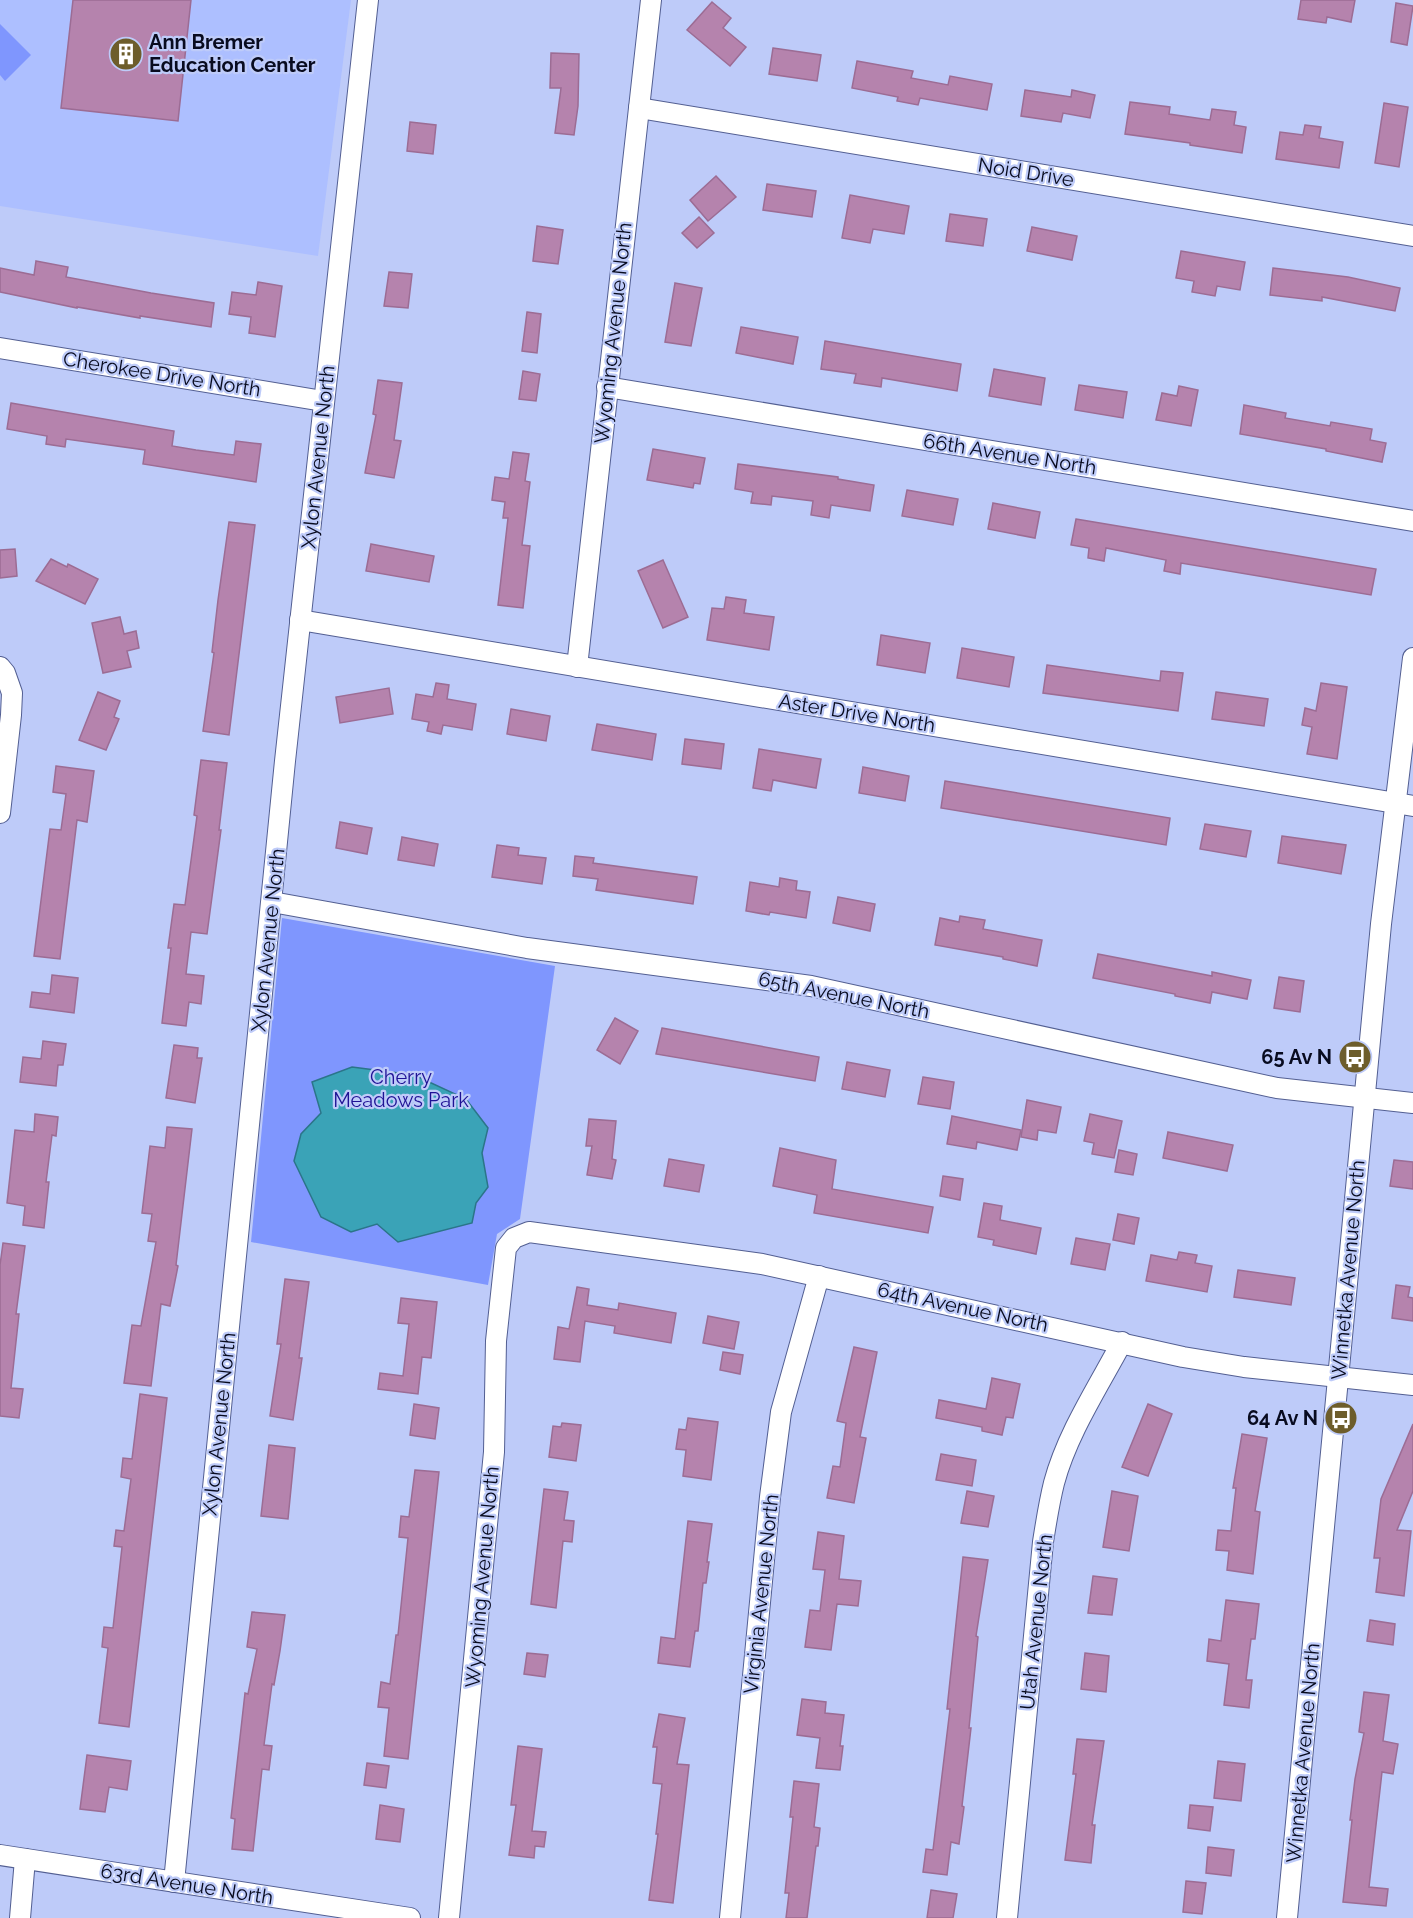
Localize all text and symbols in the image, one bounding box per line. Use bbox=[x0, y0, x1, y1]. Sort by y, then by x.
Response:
place label: Ann Bremer Education Center bbox=[149, 30, 316, 77]
building icon: Ann Bremer Education Center bbox=[108, 36, 144, 72]
street label: Noid Drive bbox=[976, 153, 1076, 191]
street label: Wyoming Avenue North bbox=[589, 221, 637, 445]
street label: Cherokee Drive North bbox=[61, 347, 263, 401]
street label: Xylon Avenue North bbox=[296, 364, 340, 550]
street label: 66th Avenue North bbox=[922, 428, 1098, 480]
street label: Aster Drive North bbox=[777, 689, 937, 737]
street label: Xylon Avenue North bbox=[246, 847, 290, 1033]
street label: 65th Avenue North bbox=[756, 967, 932, 1023]
bus stop icon: 65 Av N bbox=[1337, 1039, 1373, 1075]
place label: 65 Av N bbox=[1261, 1045, 1332, 1069]
park label: Cherry Meadows Park bbox=[333, 1065, 469, 1112]
street label: Winnetka Avenue North bbox=[1326, 1159, 1370, 1381]
street label: 64th Avenue North bbox=[876, 1277, 1050, 1337]
street label: Xylon Avenue North bbox=[197, 1331, 241, 1517]
bus stop icon: 64 Av N bbox=[1323, 1400, 1359, 1436]
place label: 64 Av N bbox=[1247, 1406, 1318, 1430]
street label: Wyoming Avenue North bbox=[460, 1465, 504, 1689]
street label: Virginia Avenue North bbox=[739, 1493, 783, 1695]
street label: Utah Avenue North bbox=[1015, 1533, 1057, 1711]
street label: Winnetka Avenue North bbox=[1281, 1642, 1325, 1864]
street label: 63rd Avenue North bbox=[99, 1859, 275, 1909]

